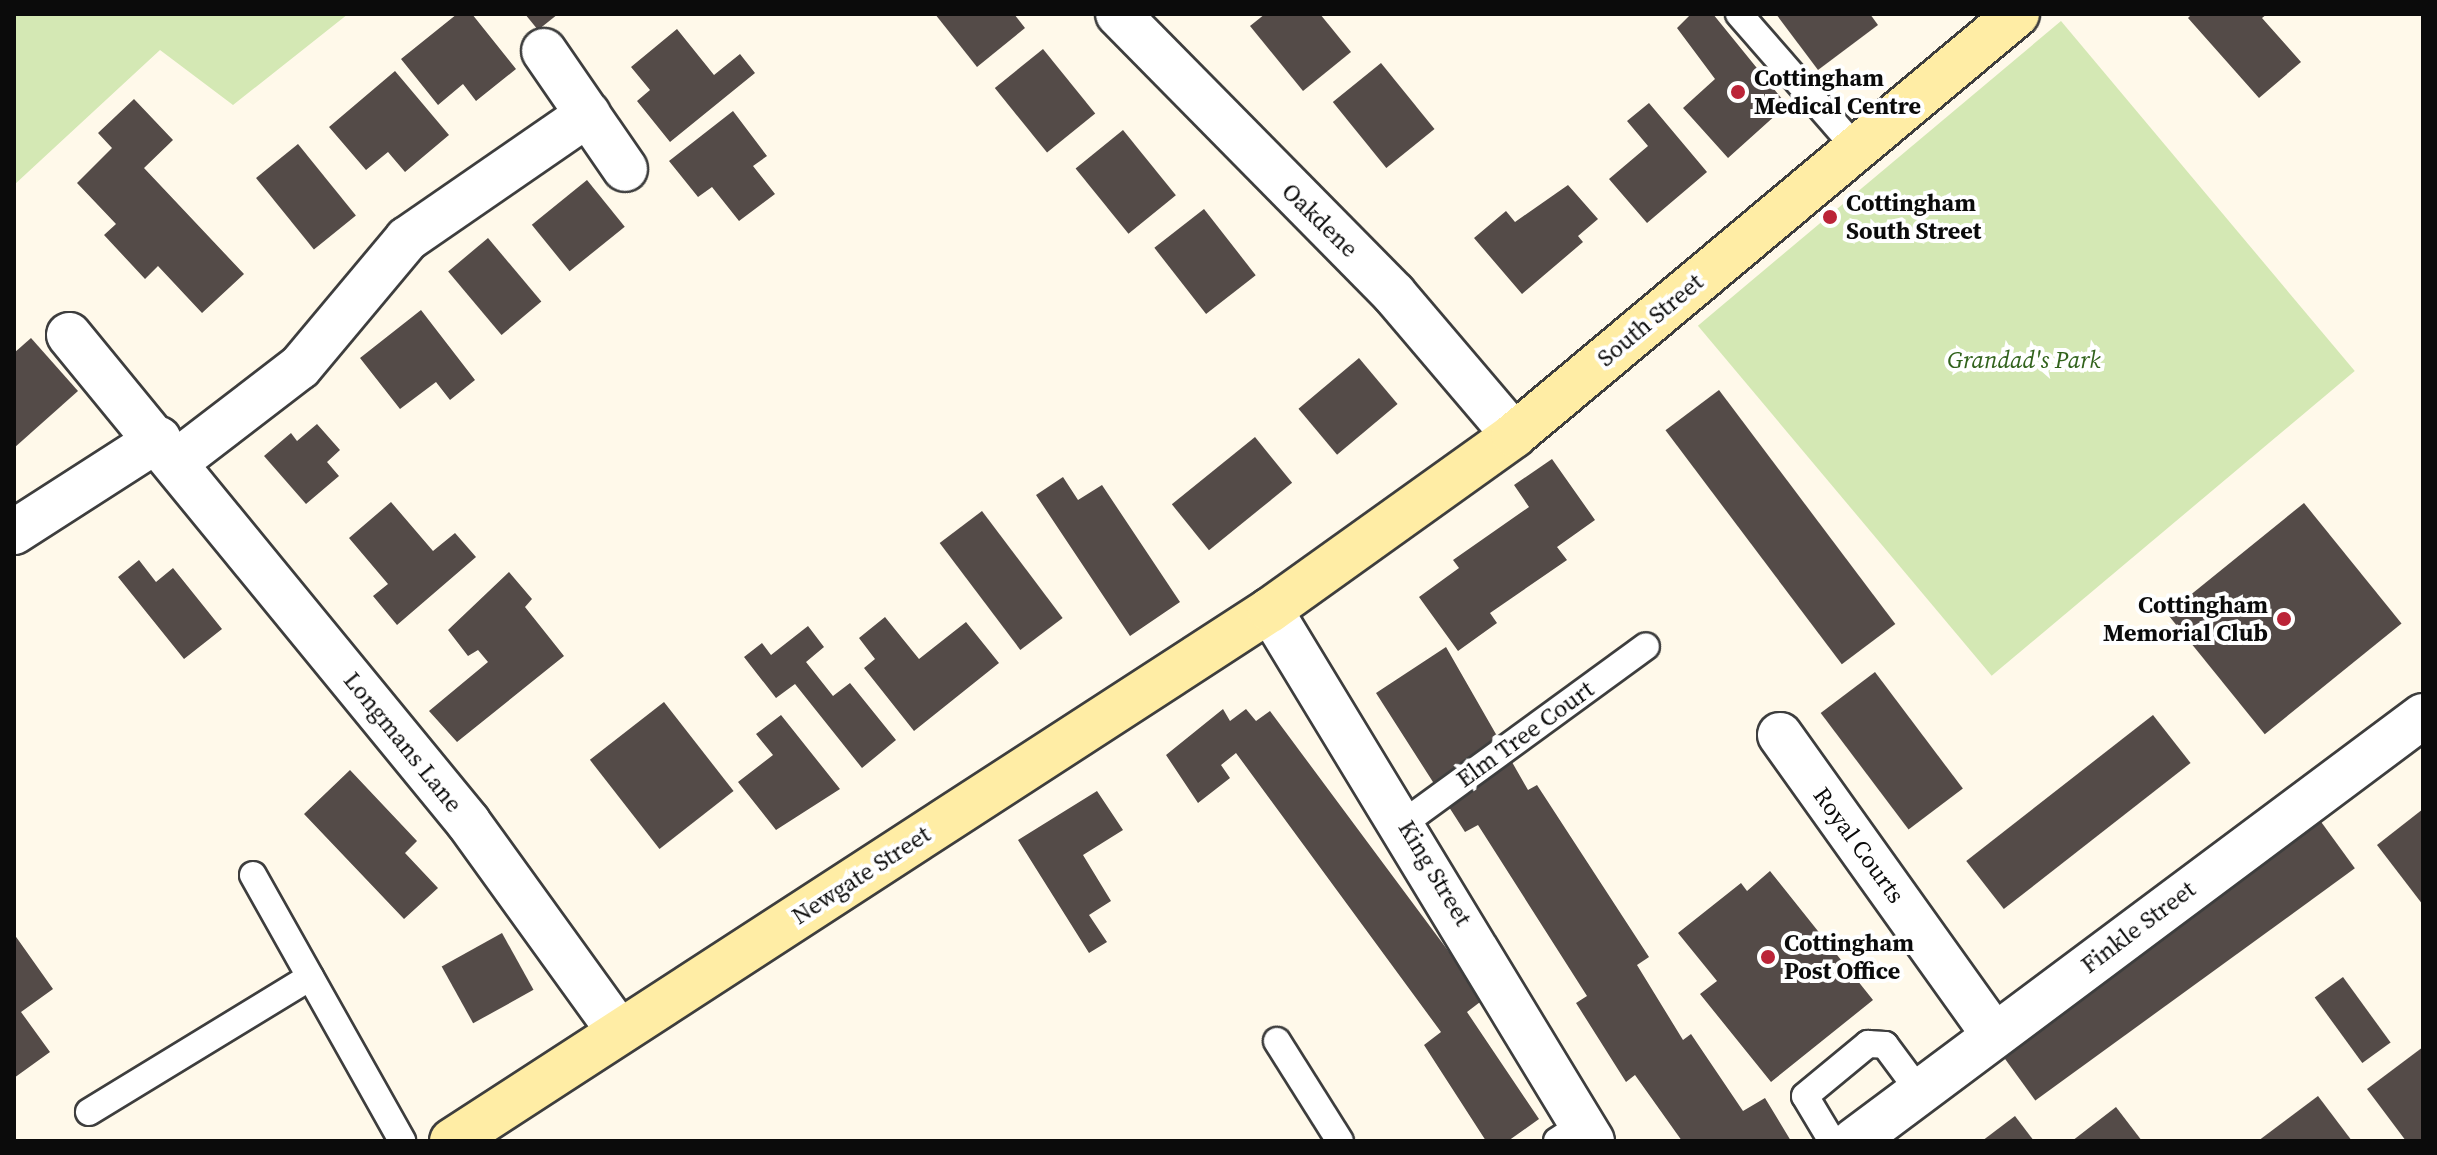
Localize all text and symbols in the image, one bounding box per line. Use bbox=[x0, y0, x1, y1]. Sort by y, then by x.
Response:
place label: Cottingham Medical Centre bbox=[1754, 64, 1921, 120]
marker: Cottingham Medical Centre bbox=[1729, 83, 1747, 101]
street label: Oakdene bbox=[1276, 177, 1364, 263]
place label: Cottingham South Street bbox=[1846, 189, 1981, 245]
marker: Cottingham South Street bbox=[1821, 208, 1839, 226]
street label: South Street bbox=[1591, 267, 1709, 373]
park label: Grandad's Park bbox=[1947, 346, 2101, 374]
place label: Cottingham Memorial Club bbox=[2103, 591, 2268, 647]
marker: Cottingham Memorial Club bbox=[2275, 610, 2293, 628]
street label: Longmans Lane bbox=[338, 666, 468, 818]
street label: Elm Tree Court bbox=[1451, 674, 1599, 794]
street label: Royal Courts bbox=[1807, 781, 1911, 909]
street label: King Street bbox=[1392, 815, 1478, 931]
street label: Newgate Street bbox=[786, 820, 936, 930]
street label: Finkle Street bbox=[2075, 875, 2201, 979]
place label: Cottingham Post Office bbox=[1784, 929, 1914, 985]
marker: Cottingham Post Office bbox=[1759, 948, 1777, 966]

